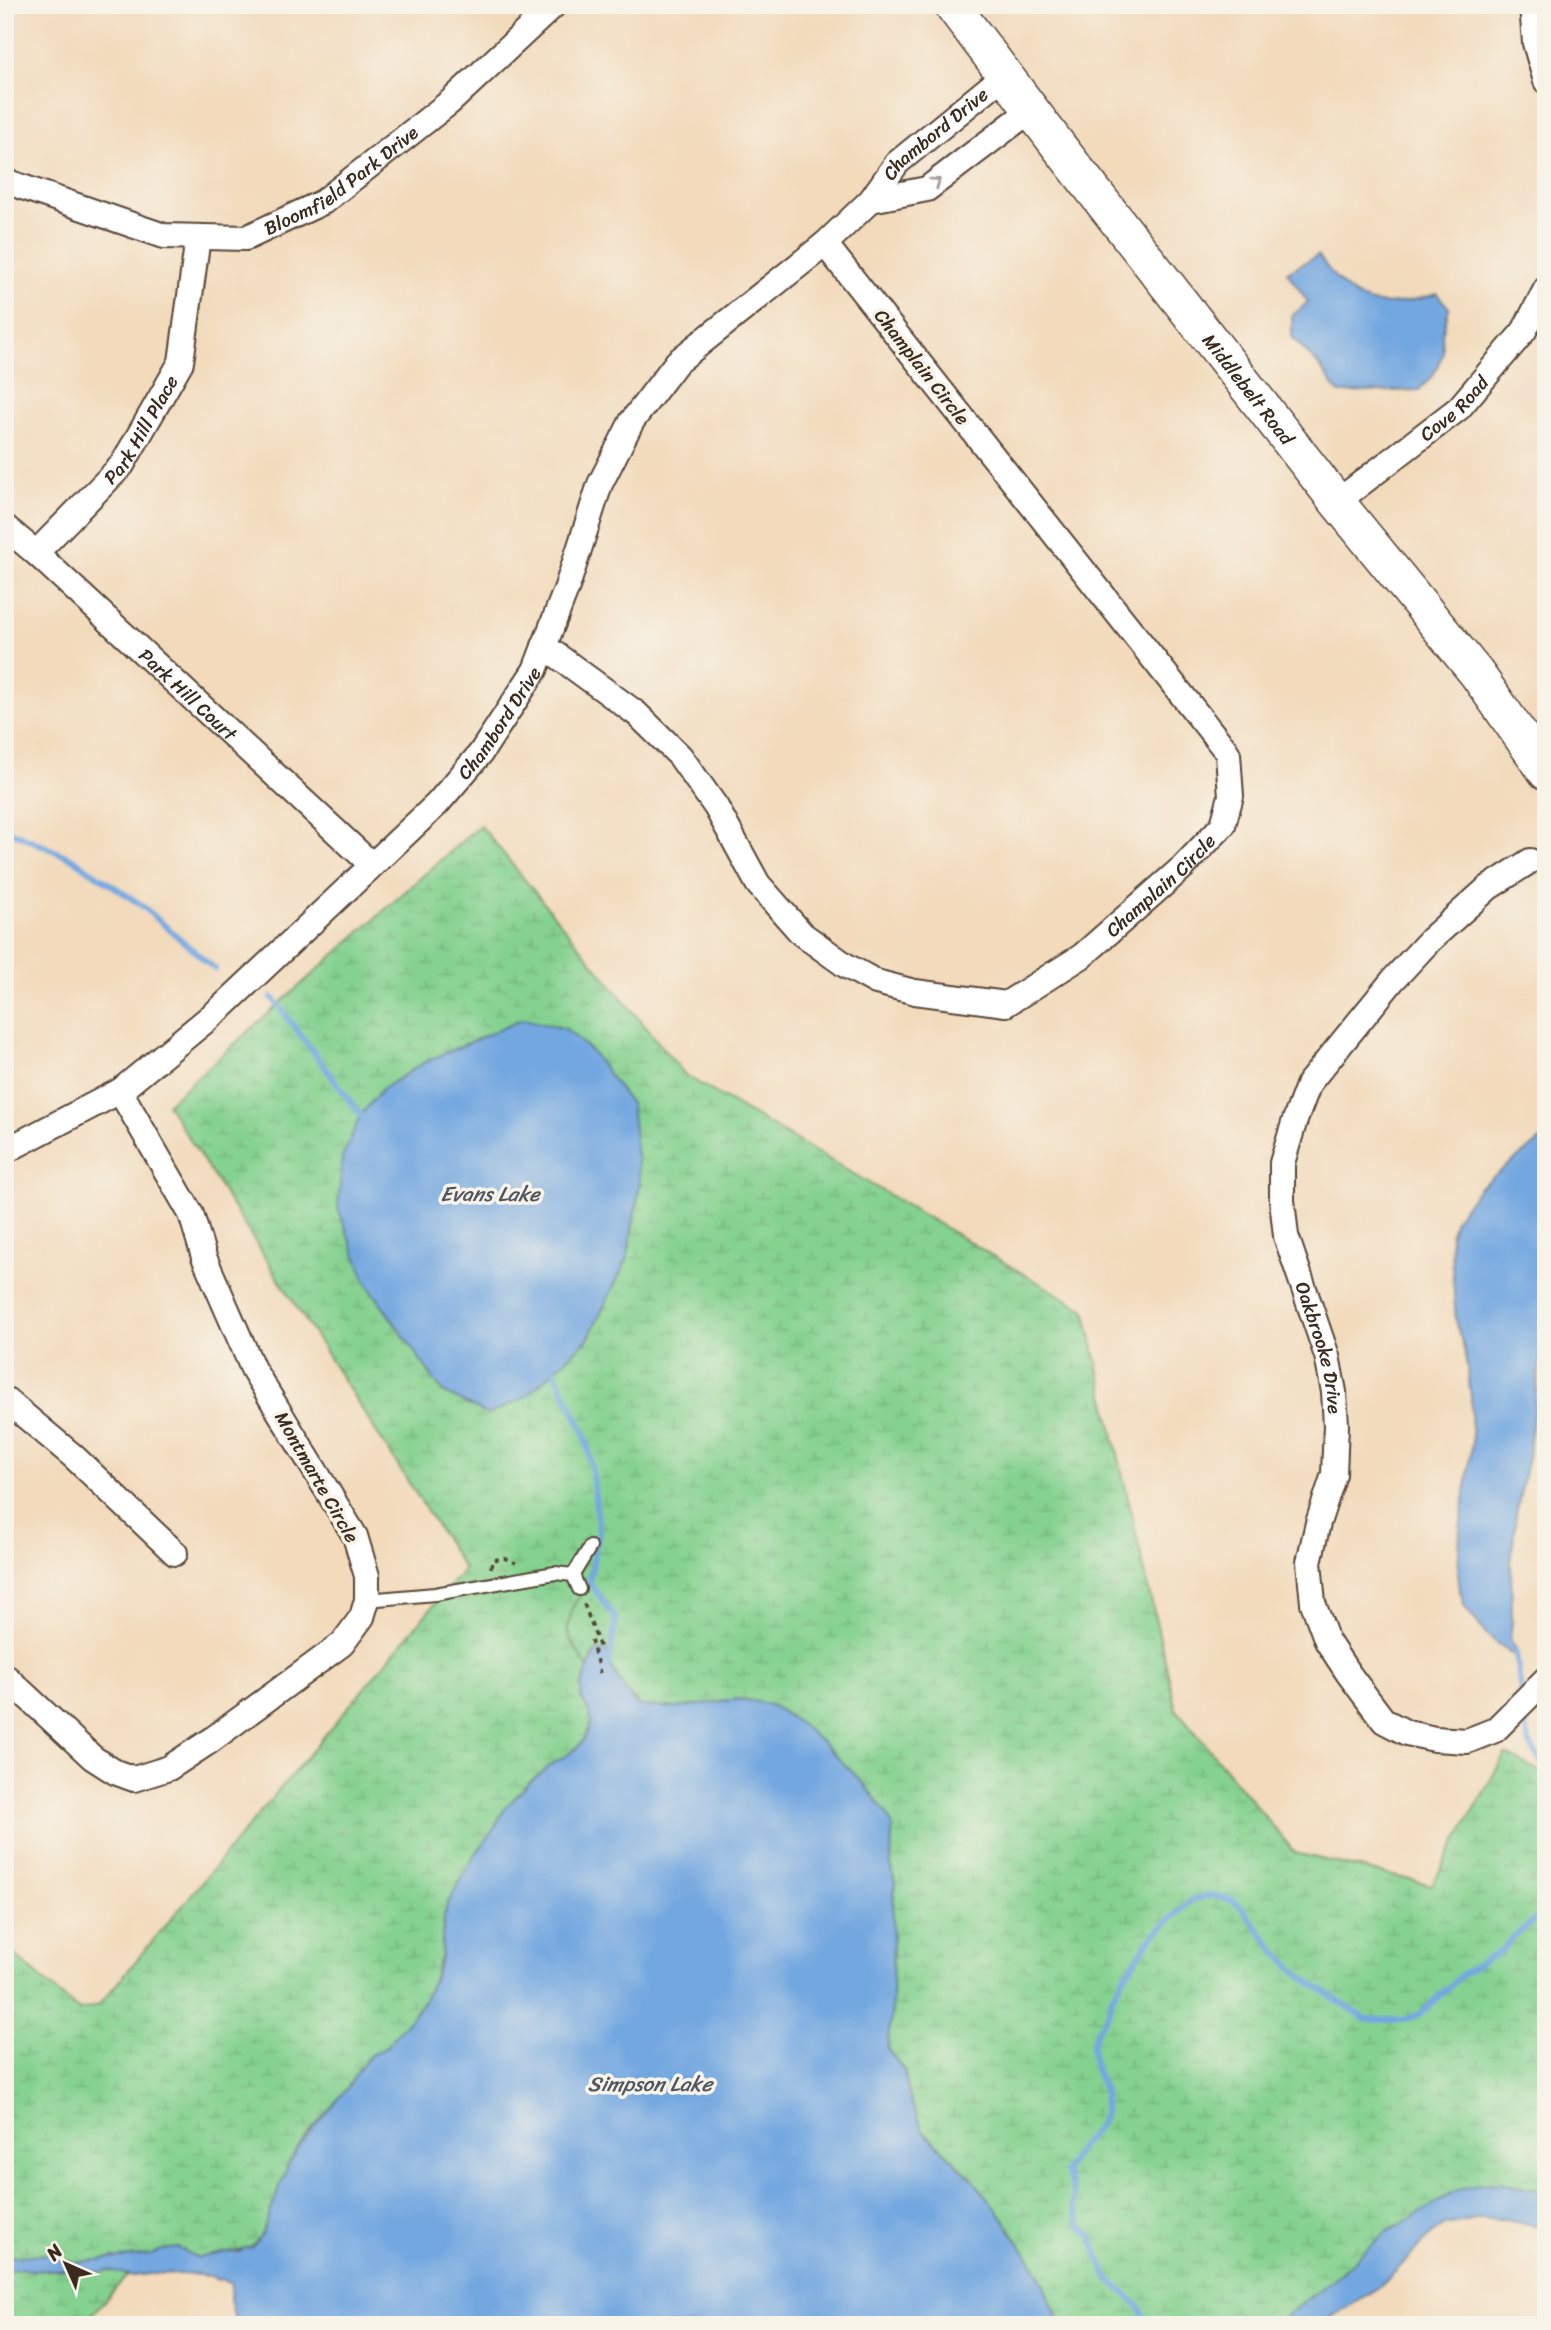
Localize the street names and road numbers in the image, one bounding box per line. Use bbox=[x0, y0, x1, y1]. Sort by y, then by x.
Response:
street label: Chambord Drive bbox=[873, 78, 996, 187]
street label: Bloomfield Park Drive bbox=[258, 116, 425, 244]
street label: Champlain Circle bbox=[866, 301, 979, 433]
street label: Middlebelt Road bbox=[1194, 326, 1304, 453]
street label: Cove Road bbox=[1412, 367, 1497, 450]
street label: Park Hill Place bbox=[95, 368, 187, 492]
street label: Park Hill Court bbox=[131, 640, 246, 750]
street label: Chambord Drive bbox=[448, 659, 550, 787]
street label: Champlain Circle bbox=[1097, 825, 1224, 945]
street label: Oakbrooke Drive bbox=[1286, 1277, 1352, 1415]
street label: Montmarte Circle bbox=[266, 1405, 368, 1549]

